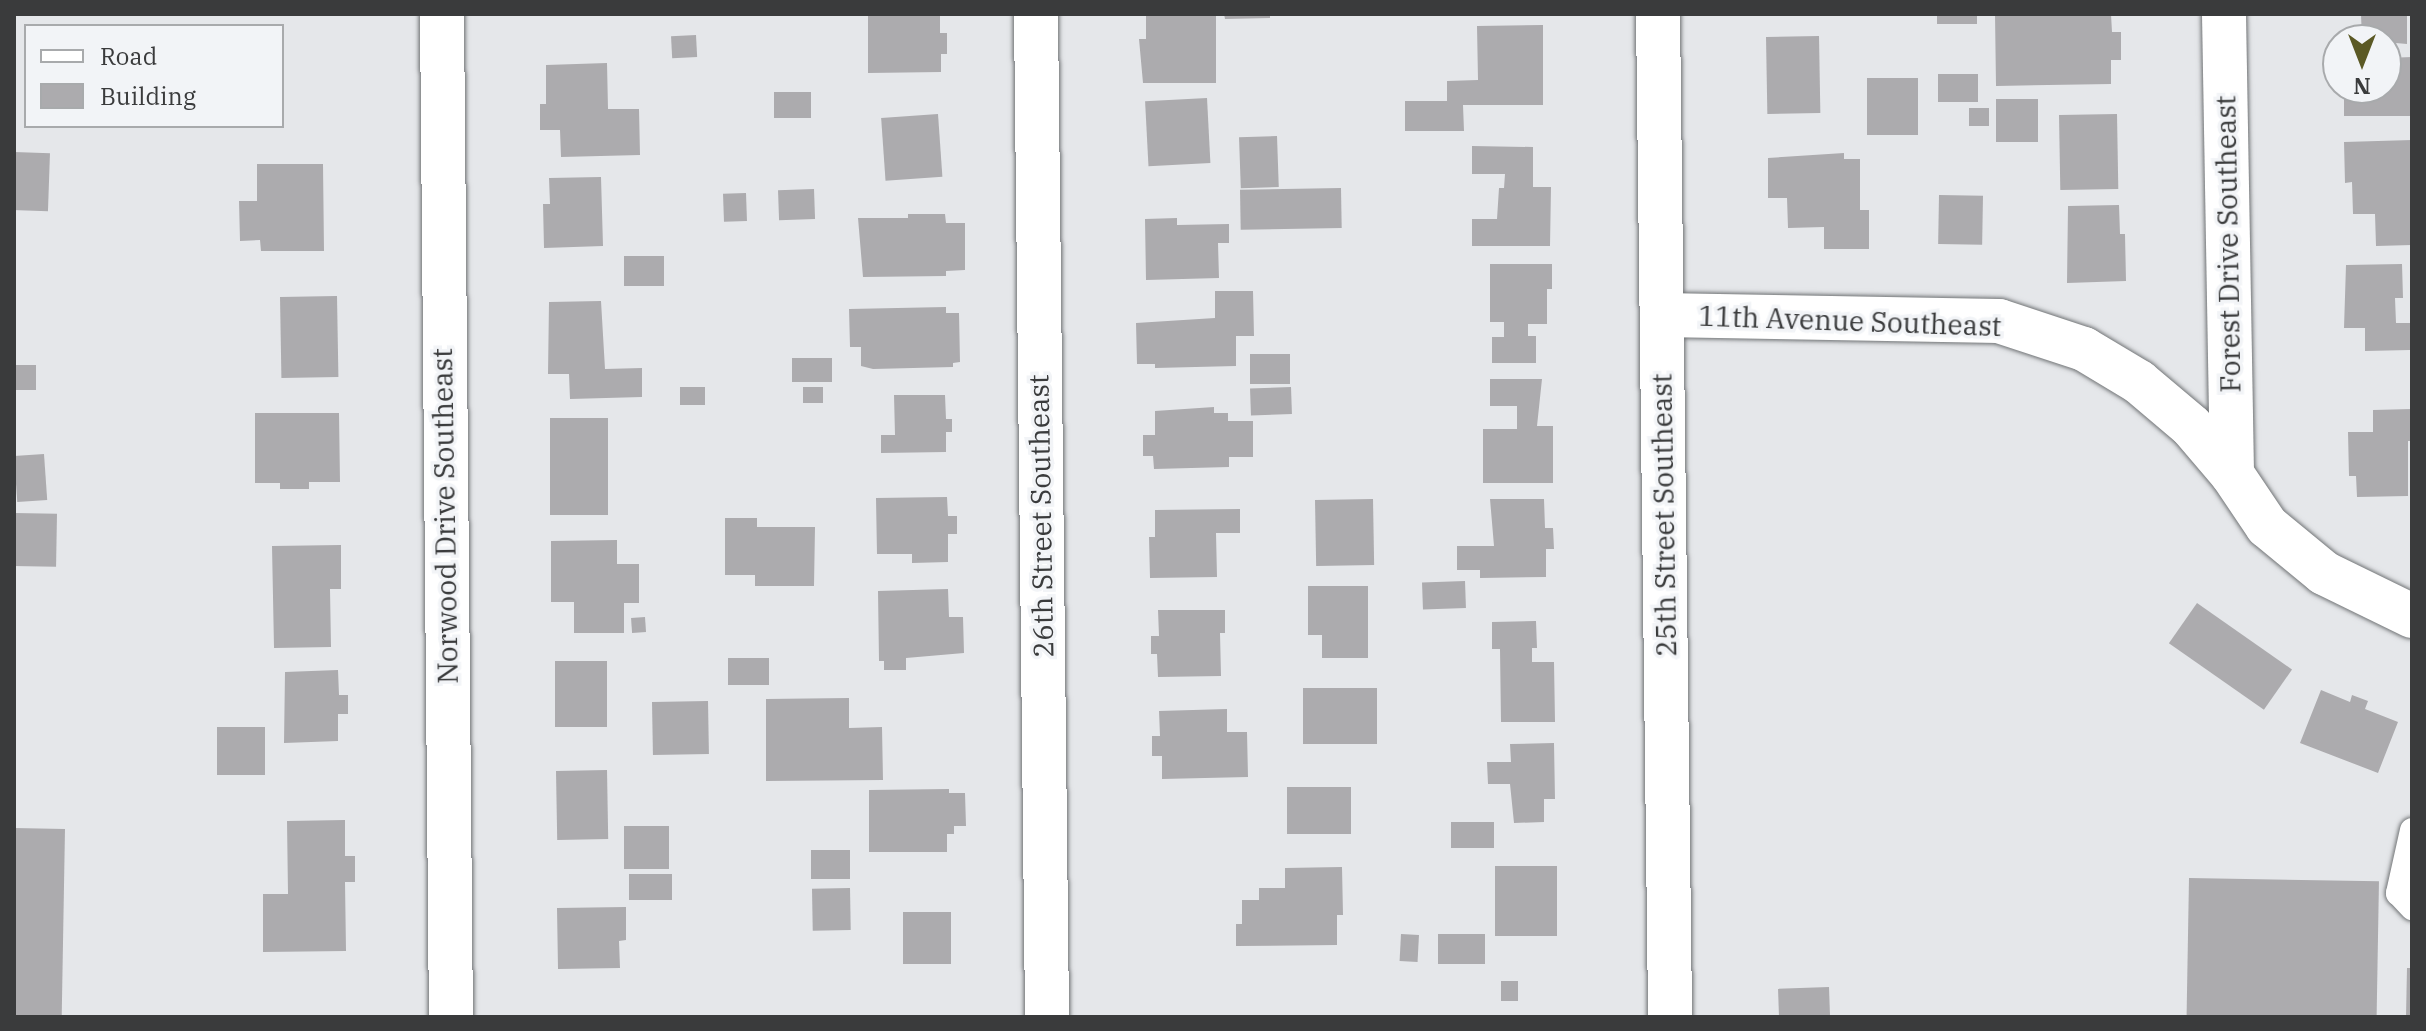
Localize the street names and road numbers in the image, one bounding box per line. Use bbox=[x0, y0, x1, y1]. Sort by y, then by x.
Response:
street label: Forest Drive Southeast bbox=[2209, 95, 2247, 393]
street label: 11th Avenue Southeast bbox=[1698, 299, 2002, 343]
street label: Norwood Drive Southeast bbox=[425, 348, 465, 684]
street label: 25th Street Southeast bbox=[1645, 373, 1683, 657]
street label: 26th Street Southeast bbox=[1022, 374, 1060, 658]

